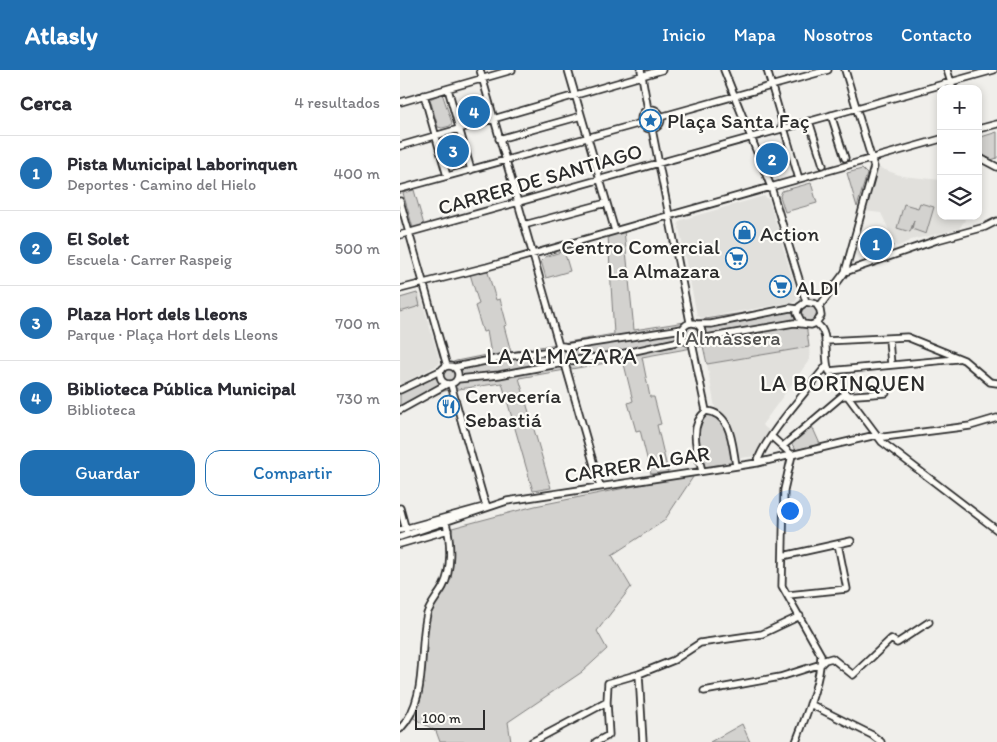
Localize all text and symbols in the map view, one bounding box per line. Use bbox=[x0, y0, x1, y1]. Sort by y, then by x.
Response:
text: Atlasly bbox=[25, 21, 98, 50]
text: Inicio bbox=[662, 24, 706, 46]
text: Mapa bbox=[734, 24, 776, 46]
text: Nosotros bbox=[804, 24, 873, 46]
text: Contacto bbox=[901, 24, 972, 46]
map controls bbox=[937, 85, 982, 220]
button: + bbox=[937, 85, 982, 130]
text: Cerca bbox=[20, 90, 72, 115]
text: 4 resultados bbox=[294, 93, 380, 112]
pin: 4 bbox=[458, 93, 490, 131]
place icon: Plaça Santa Faç bbox=[639, 108, 663, 132]
place label: Plaça Santa Faç bbox=[667, 108, 810, 133]
button: − bbox=[937, 130, 982, 175]
pin: 3 bbox=[437, 132, 469, 170]
street label: CARRER DE SANTIAGO bbox=[435, 138, 645, 220]
pin: 2 bbox=[756, 140, 788, 178]
text: Pista Municipal Laborinquen bbox=[67, 152, 297, 175]
text: 1 bbox=[32, 164, 40, 183]
text: 400 m bbox=[334, 164, 380, 183]
text: Deportes · Camino del Hielo bbox=[67, 175, 256, 194]
button: layers bbox=[937, 175, 982, 220]
shop icon: Action bbox=[732, 221, 756, 245]
place label: Action bbox=[760, 221, 819, 246]
pin: 1 bbox=[860, 225, 892, 263]
text: El Solet bbox=[67, 227, 129, 250]
place label: Centro Comercial La Almazara bbox=[561, 234, 720, 283]
text: 2 bbox=[32, 239, 40, 258]
text: 500 m bbox=[335, 239, 380, 258]
supermarket icon: Centro Comercial La Almazara bbox=[724, 246, 748, 270]
text: Escuela · Carrer Raspeig bbox=[67, 250, 232, 269]
supermarket icon: ALDI bbox=[768, 275, 792, 299]
place label: ALDI bbox=[796, 275, 839, 300]
text: Plaza Hort dels Lleons bbox=[67, 302, 247, 325]
text: 3 bbox=[32, 314, 40, 333]
text: 700 m bbox=[335, 314, 380, 333]
text: Parque · Plaça Hort dels Lleons bbox=[67, 325, 278, 344]
park label: l'Almàssera bbox=[675, 325, 781, 350]
district label: LA ALMAZARA bbox=[486, 343, 638, 370]
district label: LA BORINQUEN bbox=[760, 370, 926, 397]
text: Biblioteca Pública Municipal bbox=[67, 377, 296, 400]
place label: Cervecería Sebastiá bbox=[465, 383, 561, 432]
text: 4 bbox=[31, 389, 41, 408]
text: 730 m bbox=[336, 389, 380, 408]
restaurant icon: Cervecería Sebastiá bbox=[437, 395, 461, 419]
text: Biblioteca bbox=[67, 400, 136, 419]
street label: CARRER ALGAR bbox=[563, 440, 711, 488]
button: Guardar bbox=[20, 450, 195, 496]
button: Compartir bbox=[205, 450, 380, 496]
your location bbox=[777, 498, 803, 524]
scale bar bbox=[415, 707, 485, 730]
text: 100 m bbox=[422, 710, 461, 727]

